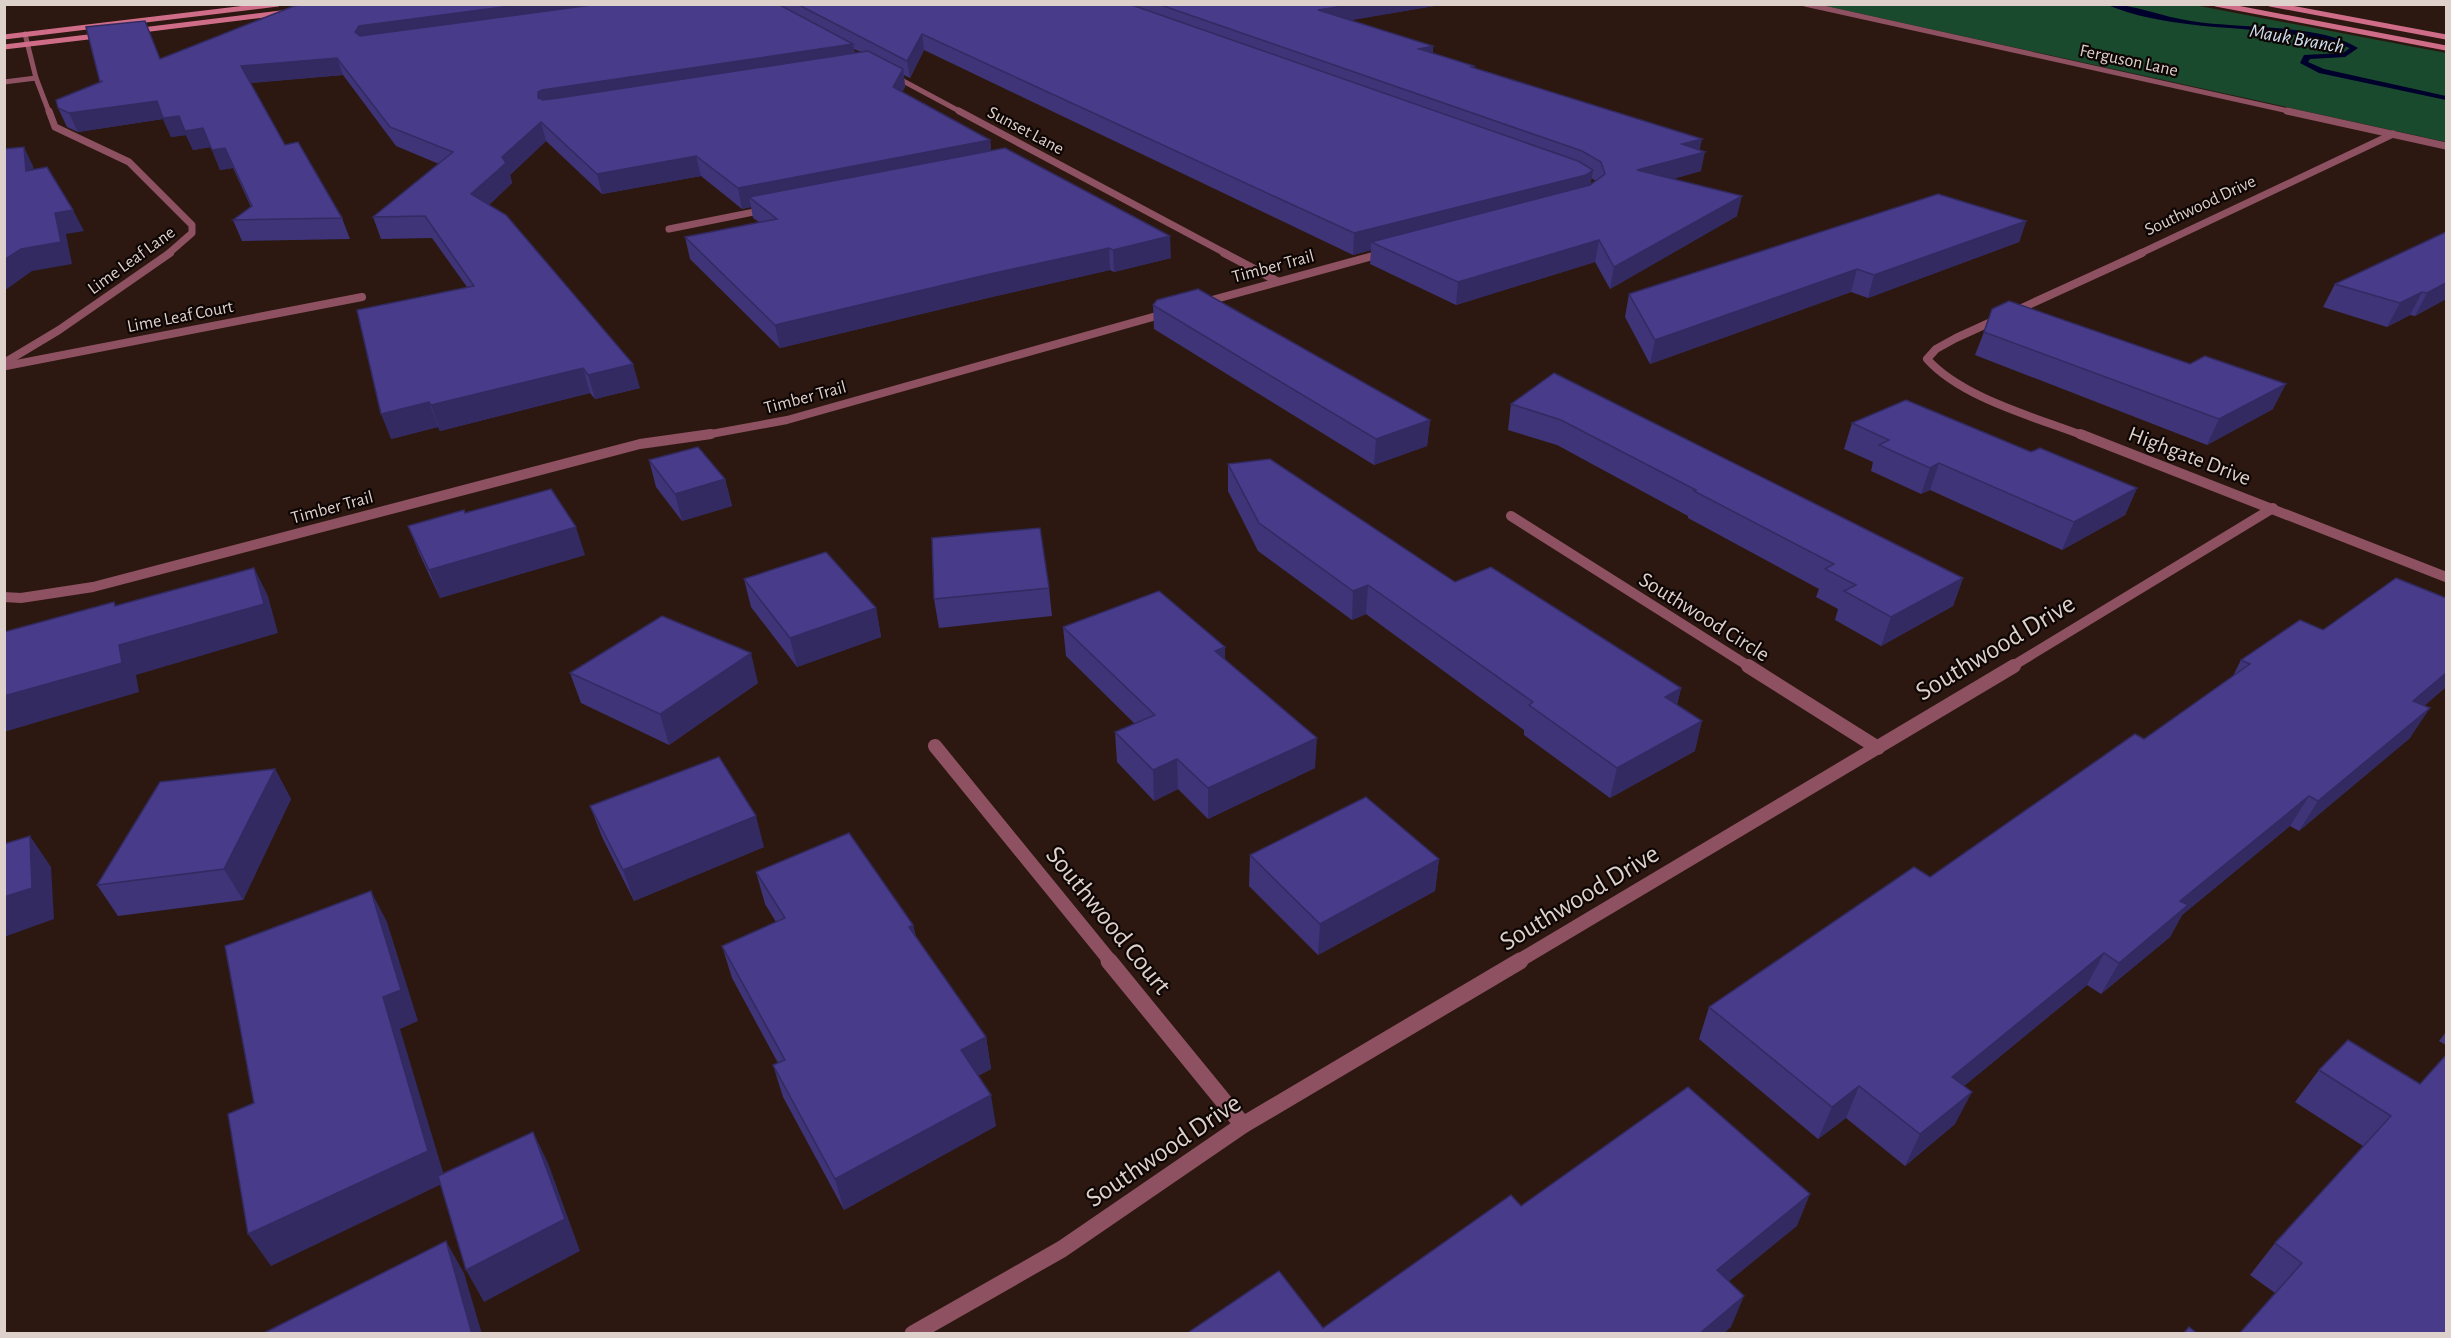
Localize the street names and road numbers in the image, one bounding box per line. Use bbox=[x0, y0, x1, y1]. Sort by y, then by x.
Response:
street label: Ferguson Lane bbox=[2078, 42, 2180, 80]
street label: Sunset Lane bbox=[984, 103, 1067, 158]
street label: Southwood Drive bbox=[2142, 172, 2259, 239]
street label: Lime Leaf Lane bbox=[85, 223, 178, 298]
street label: Timber Trail bbox=[1230, 247, 1316, 287]
street label: Lime Leaf Court bbox=[125, 298, 235, 336]
street label: Timber Trail bbox=[762, 378, 848, 418]
street label: Highgate Drive bbox=[2125, 422, 2254, 489]
street label: Timber Trail bbox=[289, 488, 375, 528]
street label: Southwood Circle bbox=[1635, 568, 1774, 666]
street label: Southwood Drive bbox=[1911, 589, 2079, 705]
street label: Southwood Drive bbox=[1495, 839, 1663, 955]
street label: Southwood Court bbox=[1041, 841, 1177, 1000]
street label: Southwood Drive bbox=[1081, 1089, 1246, 1212]

